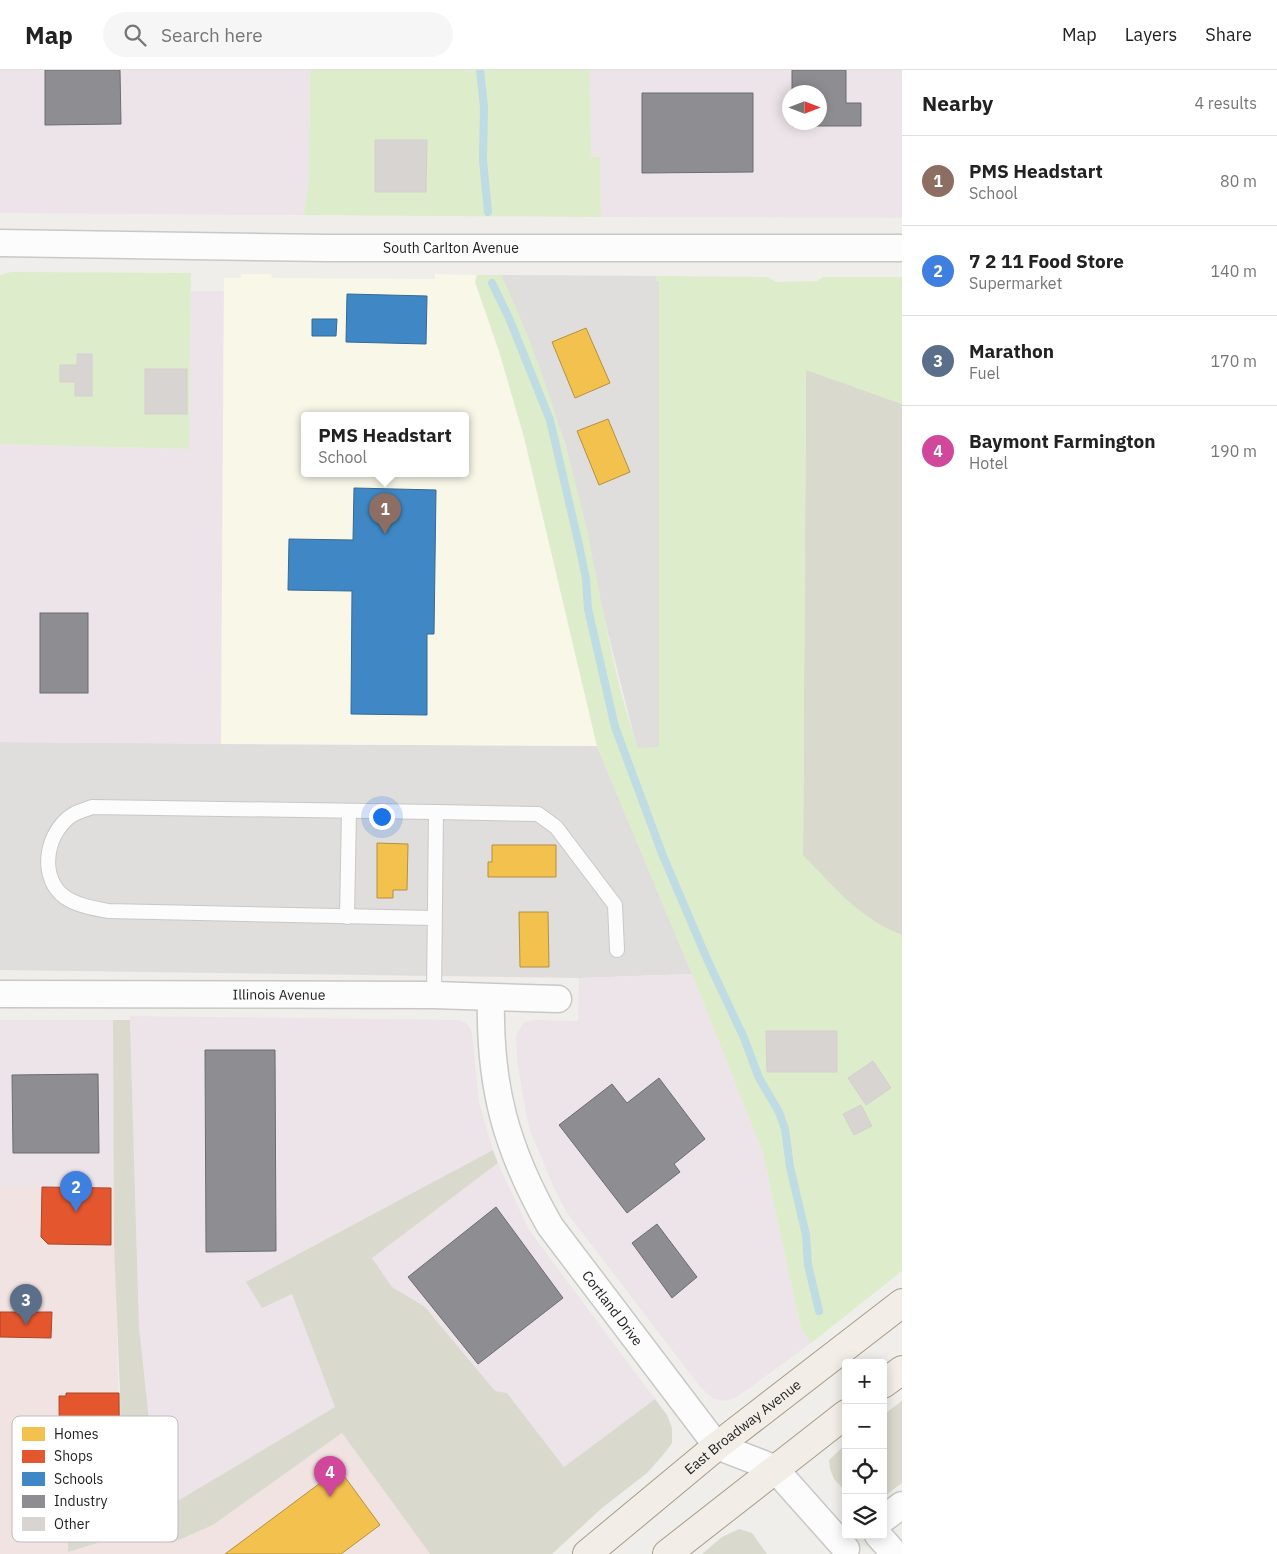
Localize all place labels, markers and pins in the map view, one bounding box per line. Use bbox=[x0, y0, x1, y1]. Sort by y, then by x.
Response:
pin: 1 bbox=[369, 493, 401, 534]
pin: 2 bbox=[60, 1171, 92, 1212]
pin: 3 bbox=[10, 1284, 42, 1325]
pin: 4 bbox=[314, 1456, 346, 1497]

